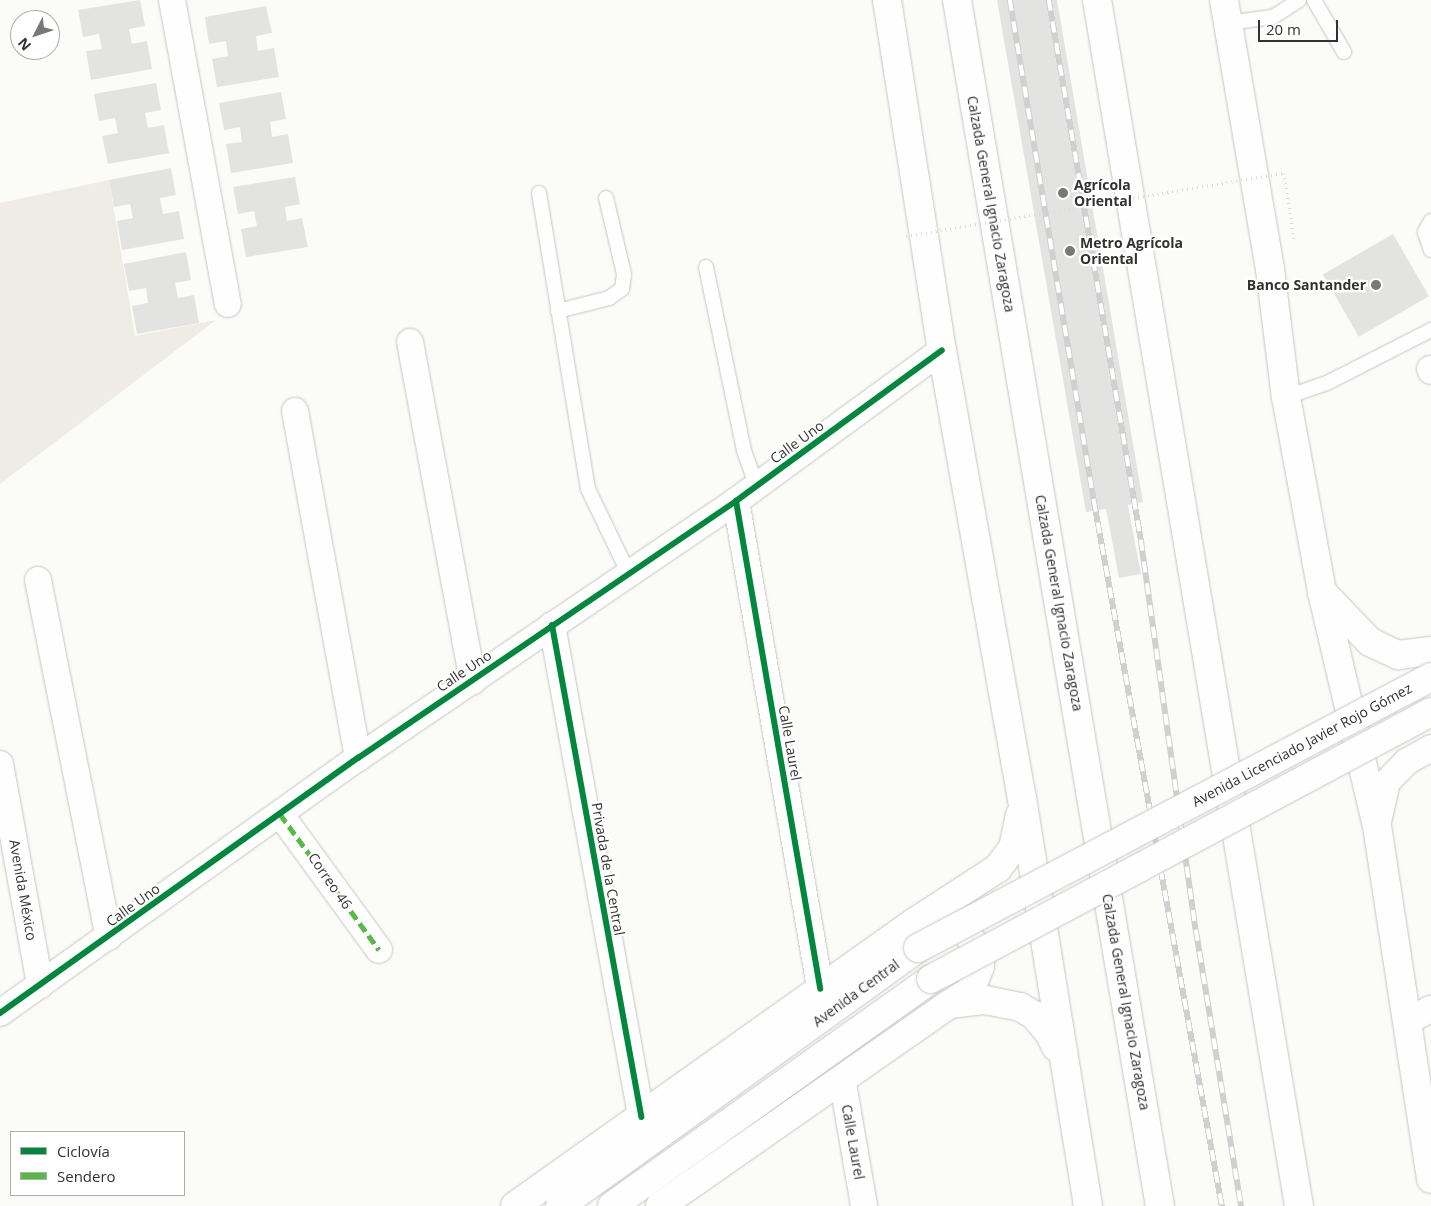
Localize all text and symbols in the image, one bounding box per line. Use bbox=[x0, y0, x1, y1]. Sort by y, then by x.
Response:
north arrow bbox=[10, 10, 60, 60]
scale bar bbox=[1261, 10, 1341, 42]
text: 20 m bbox=[1266, 19, 1301, 39]
text: N bbox=[13, 34, 35, 55]
street label: Calzada General Ignacio Zaragoza bbox=[964, 94, 1018, 314]
place label: Agrícola Oriental bbox=[1074, 177, 1132, 210]
marker: Agrícola Oriental bbox=[1056, 186, 1070, 200]
place label: Metro Agrícola Oriental bbox=[1080, 235, 1183, 268]
marker: Metro Agrícola Oriental bbox=[1064, 245, 1076, 257]
place label: Banco Santander bbox=[1247, 277, 1366, 293]
marker: Banco Santander bbox=[1370, 279, 1382, 291]
street label: Calle Uno bbox=[767, 417, 827, 467]
street label: Calzada General Ignacio Zaragoza bbox=[1032, 493, 1086, 713]
street label: Calle Uno bbox=[433, 647, 495, 695]
street label: Avenida Licenciado Javier Rojo Gómez bbox=[1189, 680, 1415, 810]
street label: Calle Laurel bbox=[775, 704, 805, 782]
street label: Privada de la Central bbox=[588, 801, 628, 937]
street label: Avenida México bbox=[6, 838, 40, 942]
street label: Correo 46 bbox=[305, 850, 355, 912]
street label: Calle Uno bbox=[103, 880, 163, 930]
street label: Calzada General Ignacio Zaragoza bbox=[1099, 892, 1153, 1112]
street label: Avenida Central bbox=[809, 956, 903, 1030]
street label: Calle Laurel bbox=[838, 1103, 868, 1181]
legend bbox=[10, 1131, 185, 1196]
text: Ciclovía bbox=[57, 1141, 110, 1161]
text: Sendero bbox=[57, 1166, 116, 1186]

